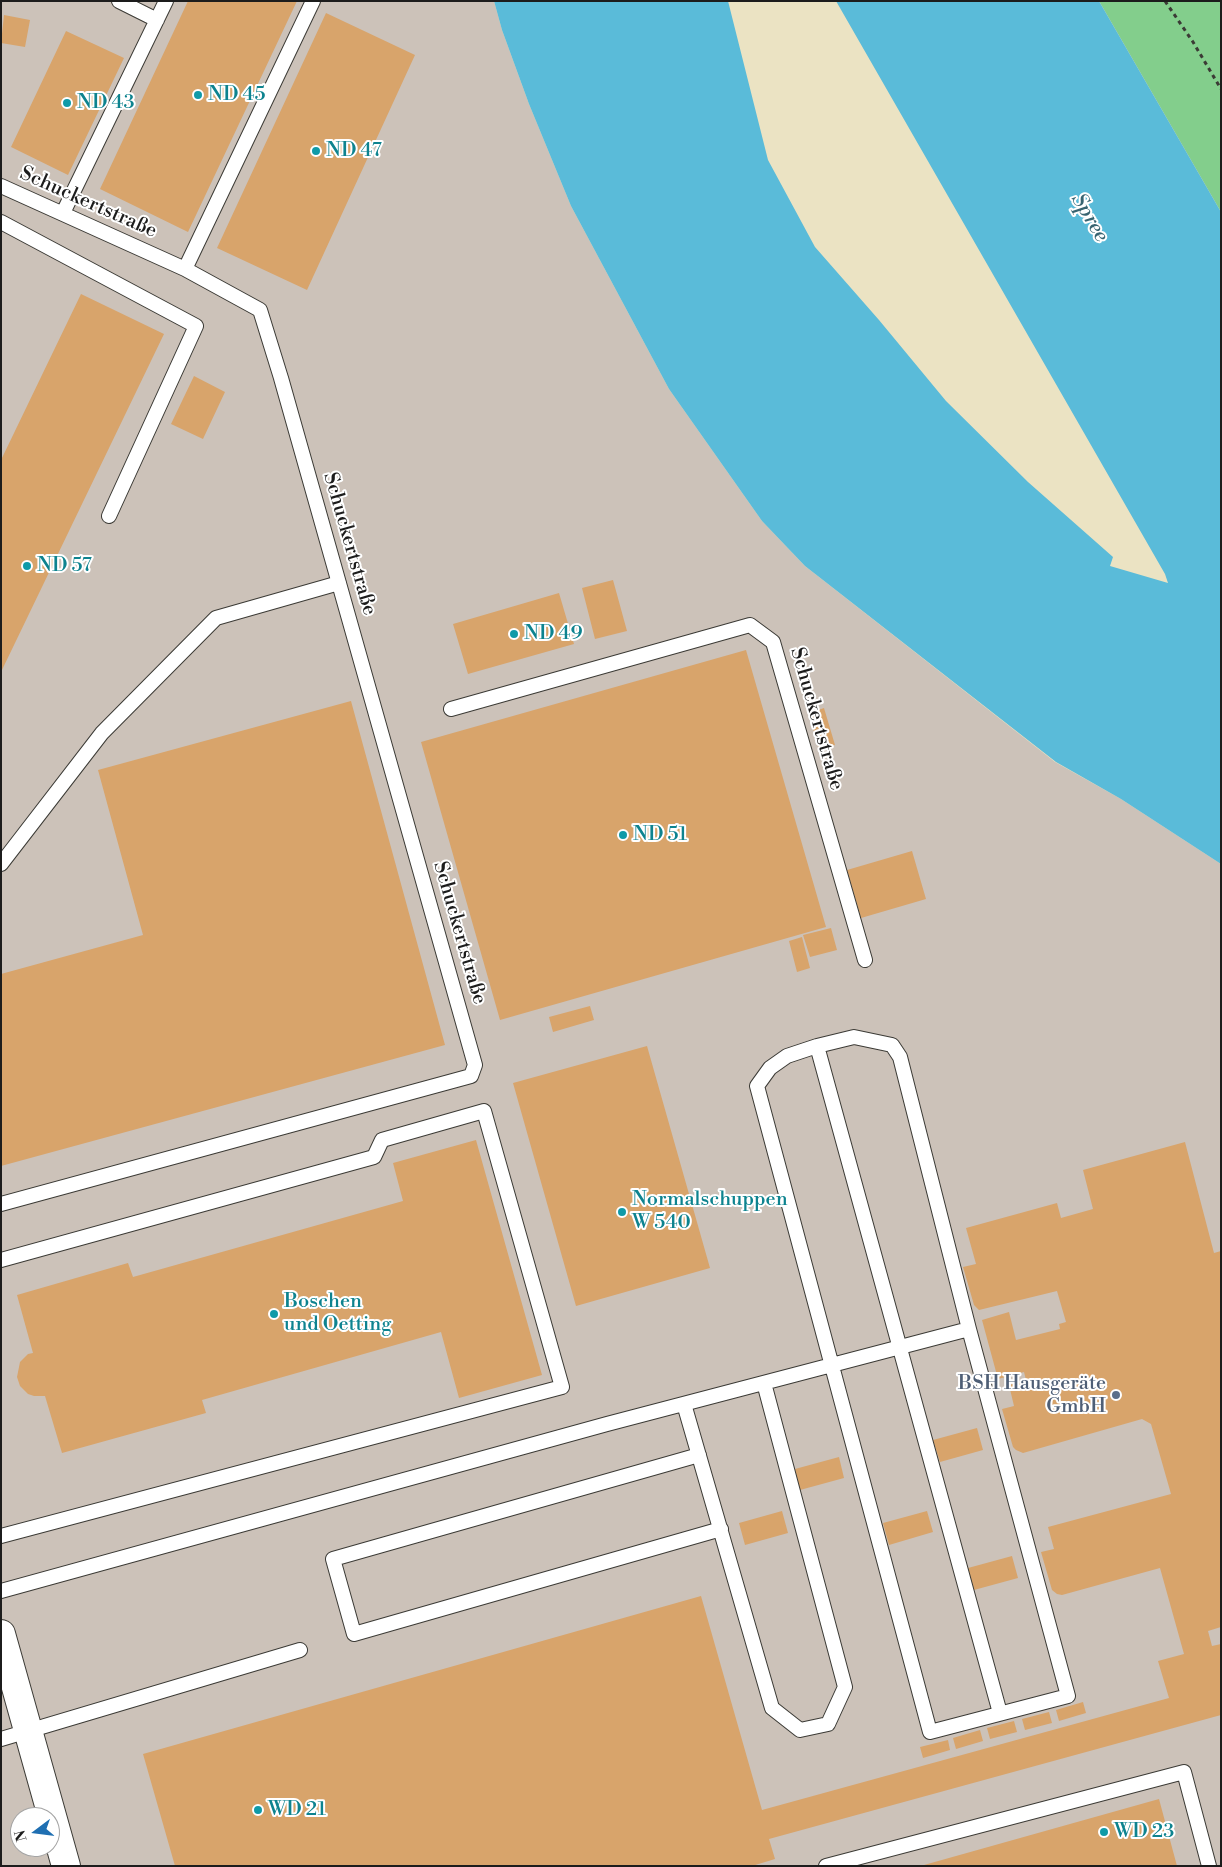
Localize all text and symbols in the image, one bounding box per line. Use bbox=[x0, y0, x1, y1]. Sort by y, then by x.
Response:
place label: ND 45 bbox=[208, 83, 265, 107]
marker: ND 45 bbox=[192, 89, 204, 101]
place label: ND 43 bbox=[77, 91, 134, 115]
marker: ND 43 bbox=[61, 97, 73, 109]
place label: ND 47 bbox=[326, 139, 382, 163]
marker: ND 47 bbox=[310, 145, 322, 157]
street label: Schuckertstraße bbox=[16, 162, 160, 244]
water label: Spree bbox=[1065, 189, 1113, 247]
street label: Schuckertstraße bbox=[317, 470, 381, 618]
place label: ND 57 bbox=[37, 554, 92, 578]
marker: ND 57 bbox=[21, 560, 33, 572]
place label: ND 49 bbox=[524, 622, 583, 646]
marker: ND 49 bbox=[508, 628, 520, 640]
street label: Schuckertstraße bbox=[784, 645, 848, 793]
place label: ND 51 bbox=[633, 823, 687, 847]
marker: ND 51 bbox=[617, 829, 629, 841]
street label: Schuckertstraße bbox=[427, 859, 491, 1007]
place label: Normalschuppen W 540 bbox=[632, 1188, 788, 1235]
marker: Normalschuppen W 540 bbox=[616, 1206, 628, 1218]
place label: Boschen und Oetting bbox=[284, 1290, 392, 1337]
marker: Boschen und Oetting bbox=[268, 1308, 280, 1320]
place label: BSH Hausgeräte GmbH bbox=[958, 1372, 1106, 1419]
marker: BSH Hausgeräte GmbH bbox=[1110, 1389, 1122, 1401]
place label: WD 21 bbox=[268, 1798, 326, 1822]
marker: WD 21 bbox=[252, 1804, 264, 1816]
north arrow bbox=[10, 1807, 60, 1857]
place label: WD 23 bbox=[1114, 1820, 1174, 1844]
marker: WD 23 bbox=[1098, 1826, 1110, 1838]
text: N bbox=[11, 1828, 32, 1843]

